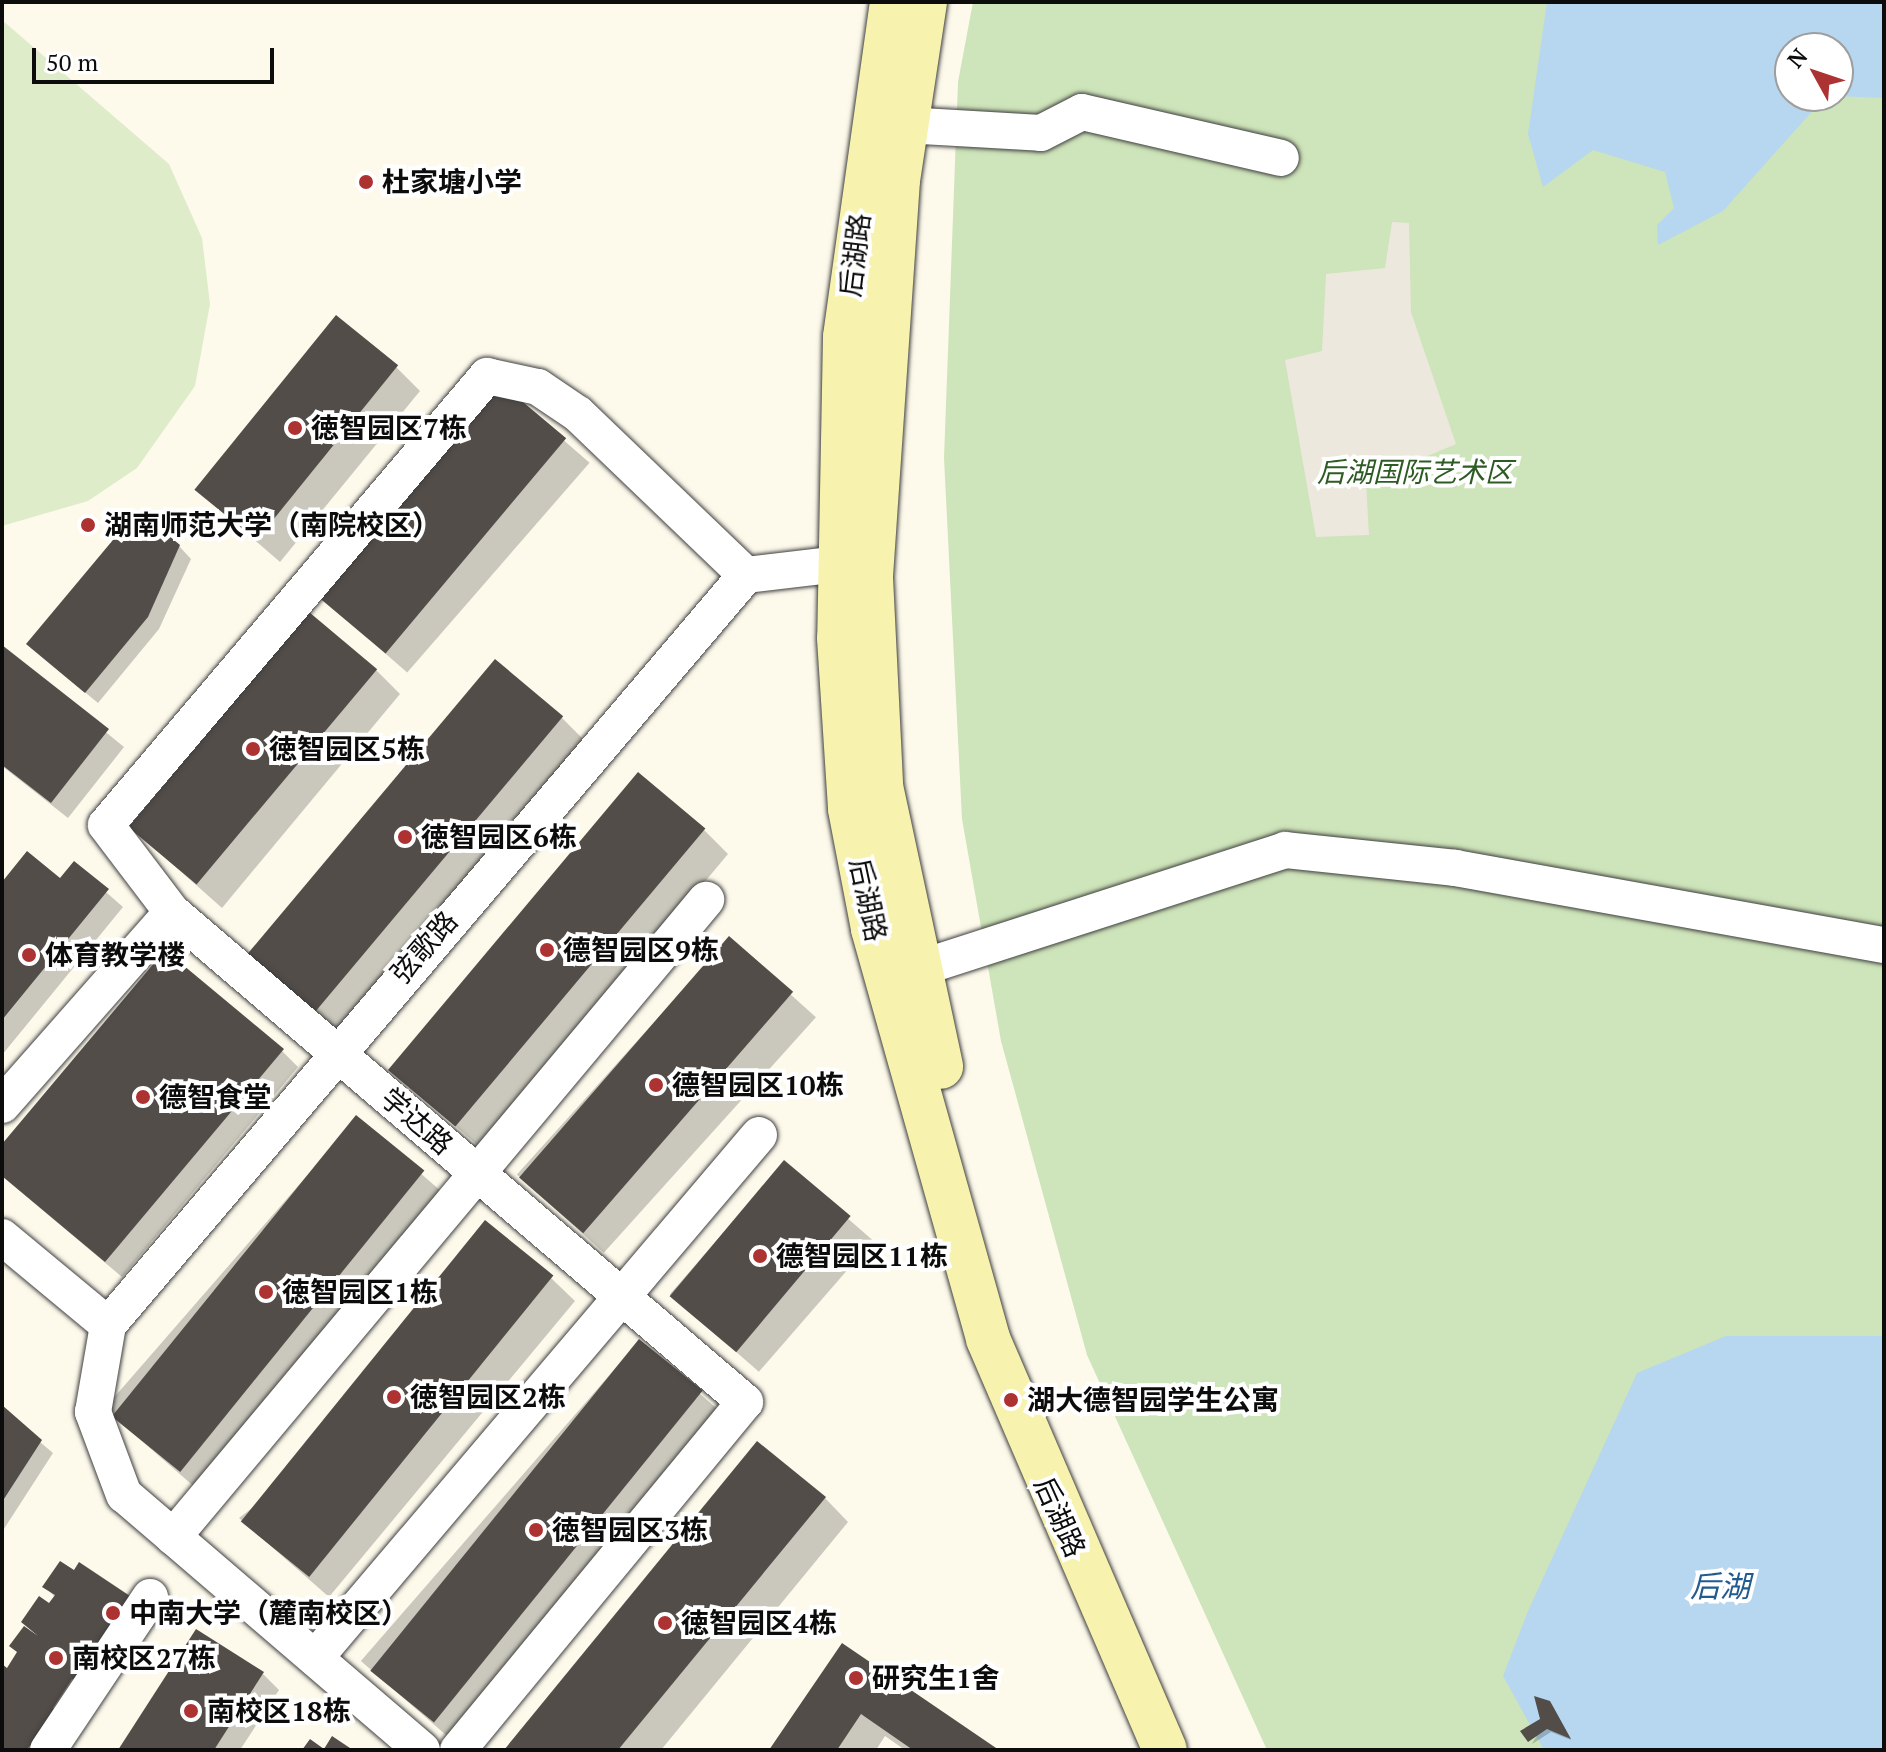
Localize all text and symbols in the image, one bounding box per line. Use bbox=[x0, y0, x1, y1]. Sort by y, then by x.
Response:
scale bar bbox=[36, 32, 278, 82]
north arrow bbox=[1774, 32, 1854, 112]
text: N bbox=[1780, 42, 1813, 73]
text: 50 m bbox=[46, 46, 98, 78]
place label: 杜家塘小学 bbox=[382, 165, 522, 199]
marker: 杜家塘小学 bbox=[357, 173, 375, 191]
street label: 后湖路 bbox=[833, 211, 877, 299]
place label: 徳智园区7栋 bbox=[311, 411, 467, 445]
marker: 徳智园区7栋 bbox=[286, 419, 304, 437]
park label: 后湖国际艺术区 bbox=[1317, 455, 1513, 489]
place label: 湖南师范大学（南院校区） bbox=[104, 508, 440, 542]
marker: 湖南师范大学（南院校区） bbox=[79, 516, 97, 534]
place label: 徳智园区5栋 bbox=[269, 732, 425, 766]
marker: 徳智园区5栋 bbox=[244, 740, 262, 758]
place label: 徳智园区6栋 bbox=[421, 820, 577, 854]
marker: 徳智园区6栋 bbox=[396, 828, 414, 846]
street label: 后湖路 bbox=[843, 855, 893, 945]
street label: 弦歌路 bbox=[384, 904, 464, 990]
place label: 德智园区9栋 bbox=[563, 933, 719, 967]
place label: 体育教学楼 bbox=[45, 938, 185, 972]
marker: 德智园区9栋 bbox=[538, 941, 556, 959]
marker: 体育教学楼 bbox=[20, 946, 38, 964]
place label: 德智园区10栋 bbox=[672, 1068, 844, 1102]
marker: 德智园区10栋 bbox=[647, 1076, 665, 1094]
place label: 德智食堂 bbox=[159, 1080, 271, 1114]
street label: 学达路 bbox=[374, 1081, 460, 1161]
marker: 德智食堂 bbox=[134, 1088, 152, 1106]
place label: 德智园区11栋 bbox=[776, 1239, 948, 1273]
marker: 德智园区11栋 bbox=[751, 1247, 769, 1265]
place label: 徳智园区1栋 bbox=[282, 1275, 438, 1309]
marker: 徳智园区1栋 bbox=[257, 1283, 275, 1301]
place label: 徳智园区2栋 bbox=[410, 1380, 566, 1414]
place label: 湖大德智园学生公寓 bbox=[1027, 1383, 1279, 1417]
marker: 徳智园区2栋 bbox=[385, 1388, 403, 1406]
marker: 湖大德智园学生公寓 bbox=[1002, 1391, 1020, 1409]
street label: 后湖路 bbox=[1028, 1472, 1092, 1562]
place label: 徳智园区3栋 bbox=[552, 1513, 708, 1547]
marker: 徳智园区3栋 bbox=[527, 1521, 545, 1539]
water label: 后湖 bbox=[1690, 1568, 1750, 1604]
place label: 中南大学（麓南校区） bbox=[129, 1596, 409, 1630]
marker: 中南大学（麓南校区） bbox=[104, 1604, 122, 1622]
place label: 徳智园区4栋 bbox=[681, 1606, 837, 1640]
marker: 徳智园区4栋 bbox=[656, 1614, 674, 1632]
place label: 南校区27栋 bbox=[72, 1641, 216, 1675]
marker: 南校区27栋 bbox=[47, 1649, 65, 1667]
place label: 研究生1舍 bbox=[872, 1661, 1000, 1695]
marker: 研究生1舍 bbox=[847, 1669, 865, 1687]
place label: 南校区18栋 bbox=[207, 1694, 351, 1728]
marker: 南校区18栋 bbox=[182, 1702, 200, 1720]

